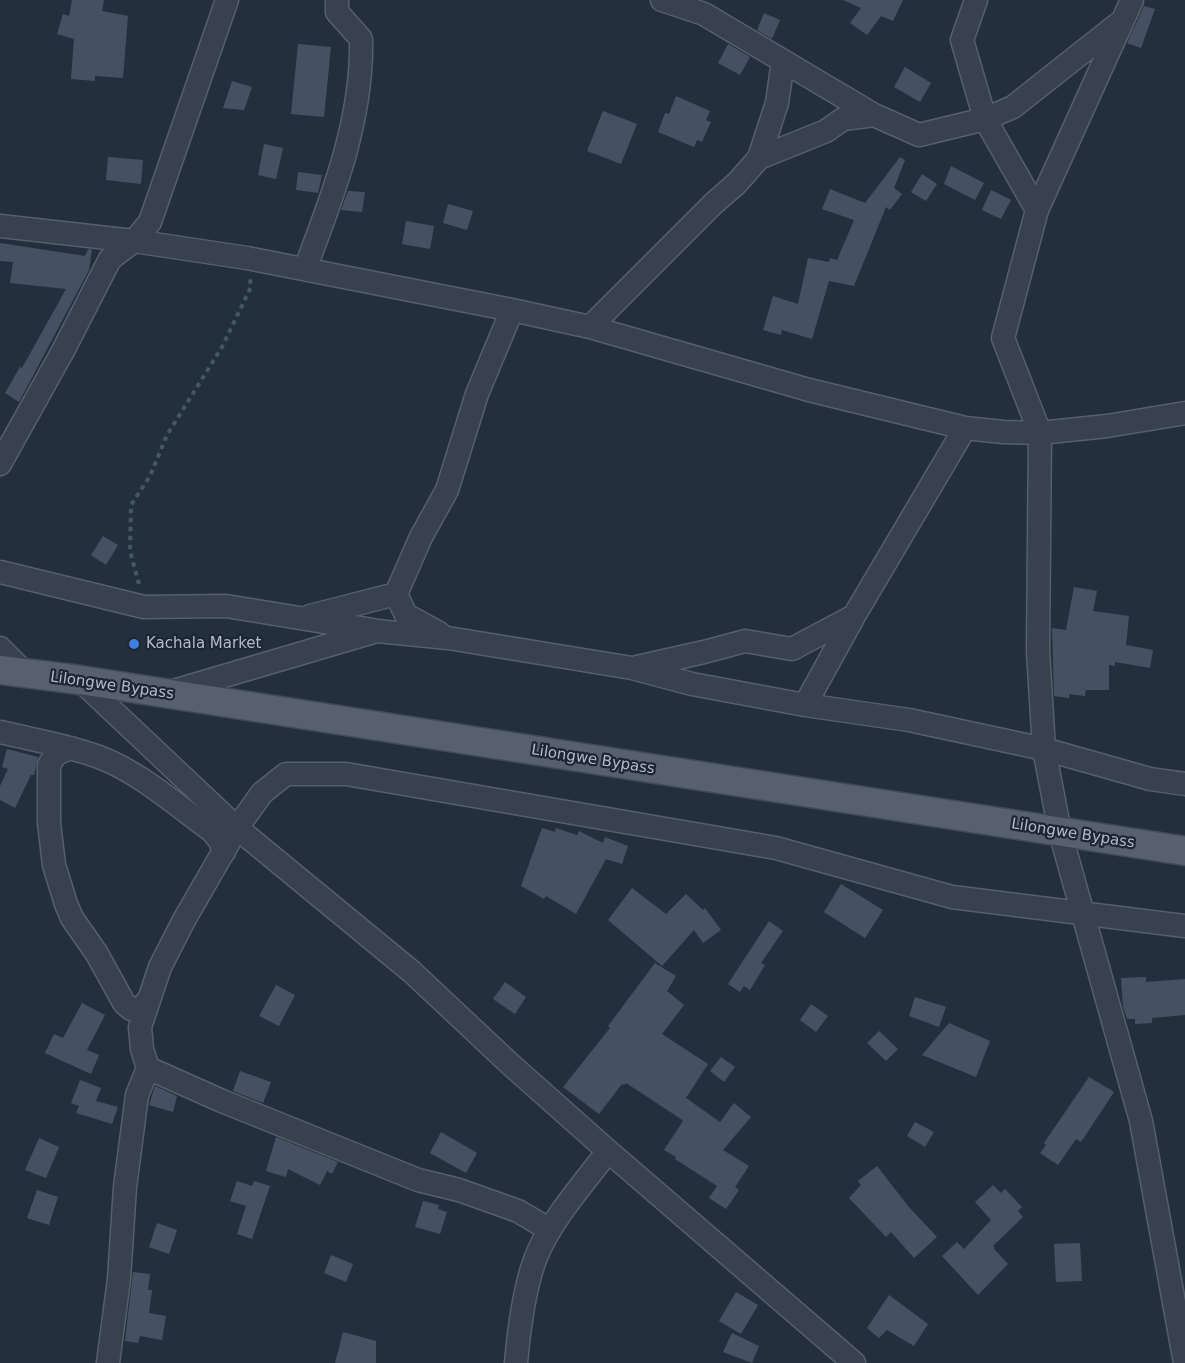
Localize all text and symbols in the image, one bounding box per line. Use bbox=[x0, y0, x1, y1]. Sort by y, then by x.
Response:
place label: Kachala Market bbox=[146, 635, 261, 653]
marker: Kachala Market bbox=[127, 637, 141, 651]
street label: Lilongwe Bypass bbox=[49, 668, 175, 704]
street label: Lilongwe Bypass bbox=[530, 741, 656, 779]
street label: Lilongwe Bypass bbox=[1010, 815, 1136, 853]

